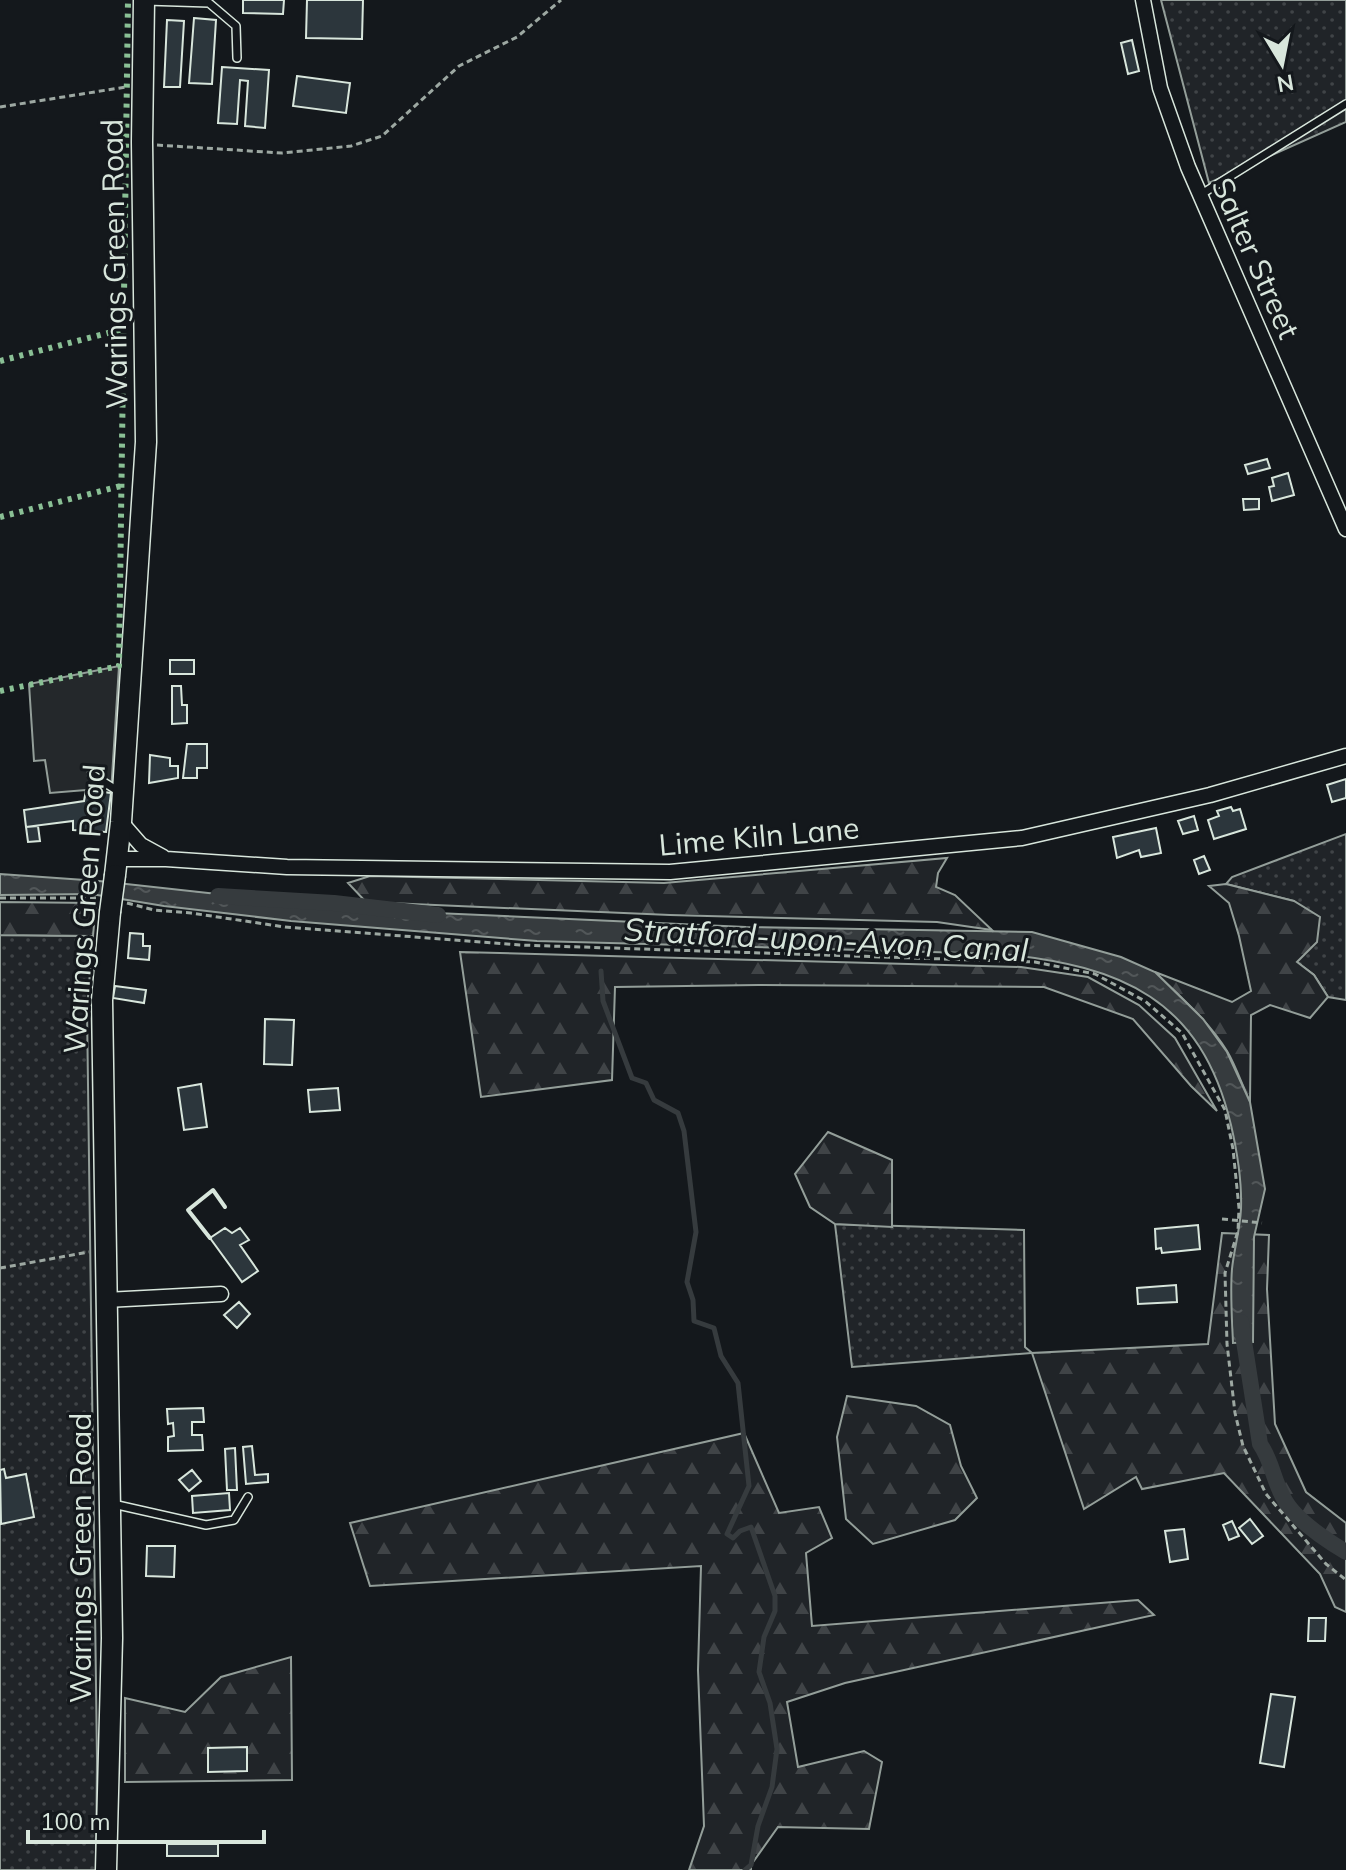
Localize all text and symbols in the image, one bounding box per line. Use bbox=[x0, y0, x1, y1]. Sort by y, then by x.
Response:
north arrow bbox=[1242, 24, 1322, 104]
text: N bbox=[1275, 68, 1296, 99]
street label: Warings Green Road bbox=[92, 119, 136, 409]
street label: Salter Street bbox=[1204, 172, 1308, 344]
street label: Warings Green Road bbox=[55, 763, 113, 1055]
street label: Lime Kiln Lane bbox=[657, 808, 861, 864]
water label: Stratford-upon-Avon Canal bbox=[623, 908, 1029, 970]
street label: Warings Green Road bbox=[61, 1413, 99, 1703]
scale bar bbox=[28, 1794, 264, 1844]
text: 100 m bbox=[40, 1806, 111, 1836]

